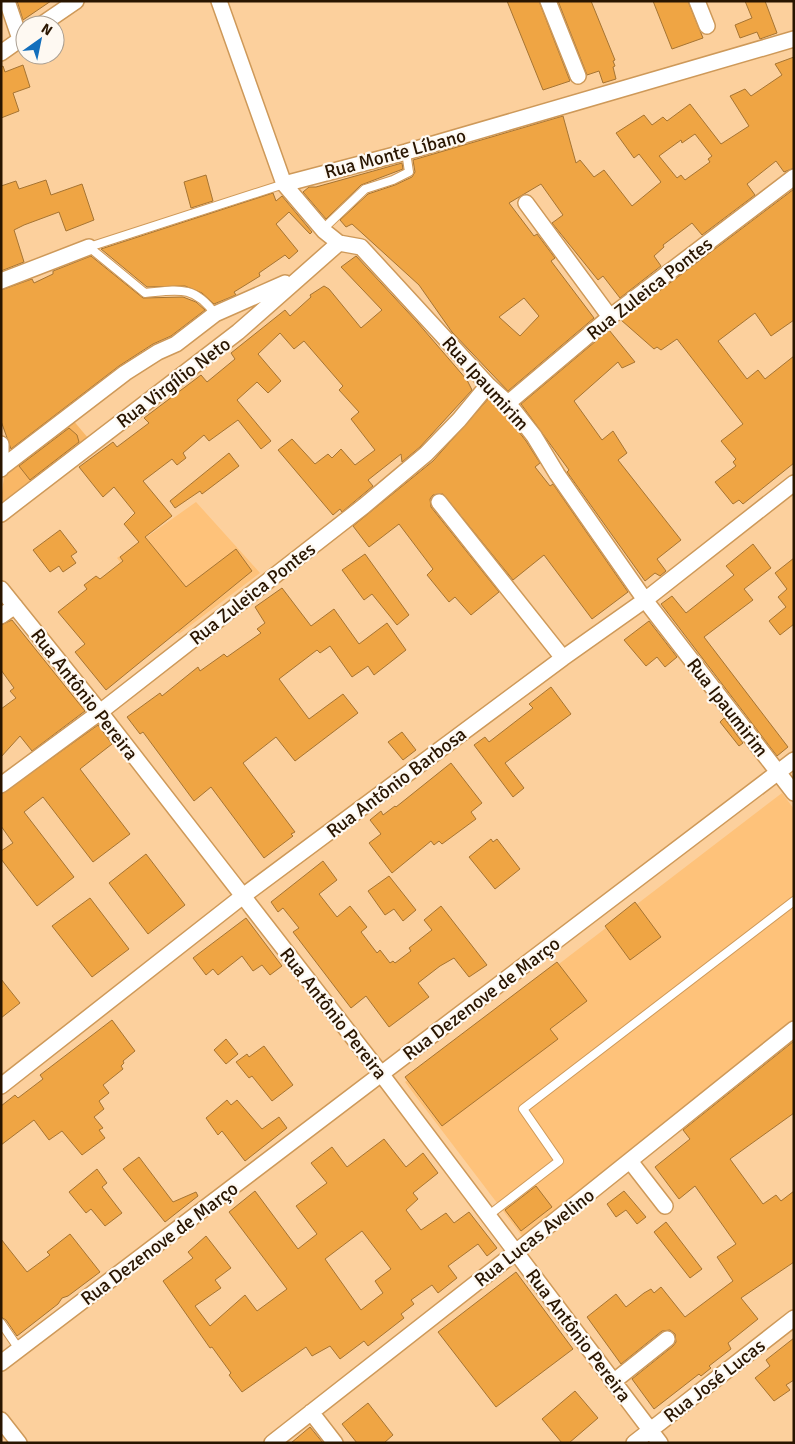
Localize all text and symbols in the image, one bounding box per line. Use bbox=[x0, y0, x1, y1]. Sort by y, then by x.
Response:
north arrow bbox=[15, 15, 65, 65]
text: N bbox=[38, 20, 56, 39]
street label: Rua Monte Líbano bbox=[322, 124, 469, 184]
street label: Rua Zuleica Pontes bbox=[582, 232, 717, 345]
street label: Rua Virgílio Neto bbox=[112, 332, 235, 434]
street label: Rua Ipaumirim bbox=[437, 332, 534, 436]
street label: Rua Zuleica Pontes bbox=[185, 537, 320, 650]
street label: Rua Antônio Pereira bbox=[25, 624, 143, 765]
street label: Rua Ipaumirim bbox=[681, 653, 773, 762]
street label: Rua Antônio Barbosa bbox=[322, 722, 471, 843]
street label: Rua Dezenove de Março bbox=[398, 932, 565, 1066]
street label: Rua Antônio Pereira bbox=[274, 943, 392, 1084]
street label: Rua Dezenove de Março bbox=[76, 1177, 243, 1311]
street label: Rua Lucas Avelino bbox=[470, 1183, 600, 1292]
street label: Rua Antônio Pereira bbox=[520, 1264, 636, 1407]
street label: Rua José Lucas bbox=[659, 1334, 770, 1428]

